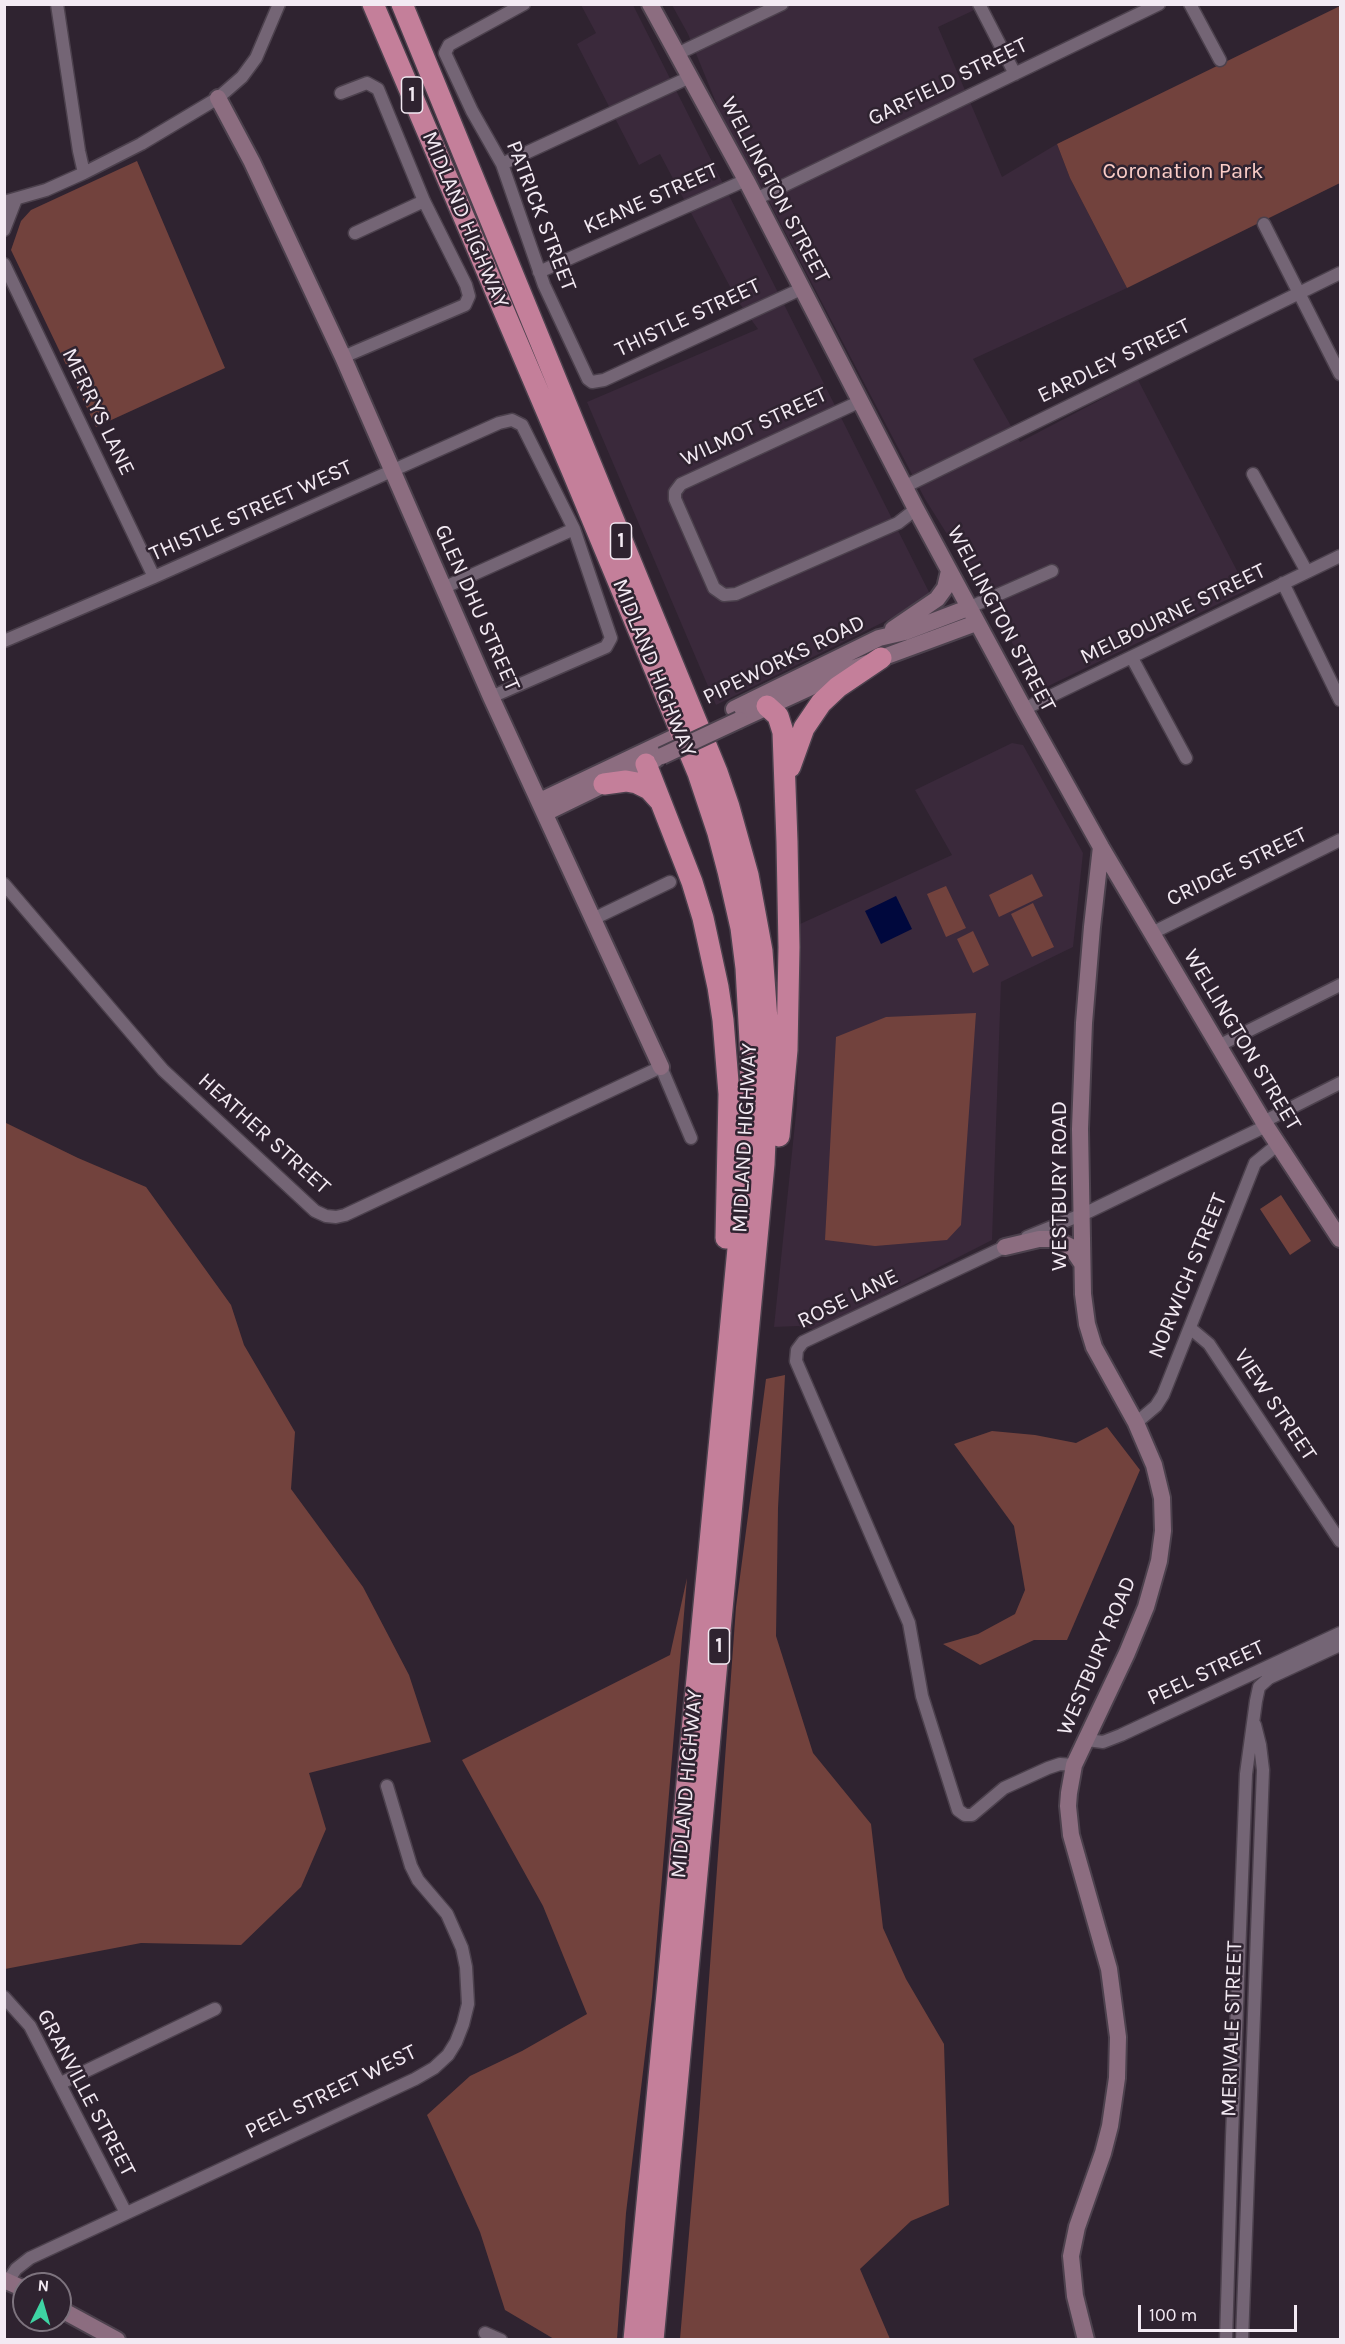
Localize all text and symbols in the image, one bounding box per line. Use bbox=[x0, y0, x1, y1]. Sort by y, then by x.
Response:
street label: GARFIELD STREET bbox=[864, 32, 1032, 132]
road number: 1 bbox=[402, 77, 422, 113]
street label: WELLINGTON STREET bbox=[715, 92, 835, 288]
street label: MIDLAND HIGHWAY bbox=[416, 127, 514, 313]
street label: PATRICK STREET bbox=[500, 137, 582, 295]
street label: KEANE STREET bbox=[580, 158, 722, 240]
park label: Coronation Park bbox=[1103, 159, 1263, 185]
street label: THISTLE STREET bbox=[611, 273, 765, 363]
street label: EARDLEY STREET bbox=[1033, 313, 1195, 409]
street label: MERRYS LANE bbox=[56, 344, 140, 480]
street label: WILMOT STREET bbox=[677, 382, 831, 472]
street label: THISTLE STREET WEST bbox=[146, 454, 356, 568]
street label: GLEN DHU STREET bbox=[428, 521, 526, 695]
street label: WELLINGTON STREET bbox=[941, 521, 1061, 717]
road number: 1 bbox=[610, 523, 632, 559]
street label: MELBOURNE STREET bbox=[1076, 558, 1270, 670]
street label: MIDLAND HIGHWAY bbox=[606, 575, 702, 761]
street label: PIPEWORKS ROAD bbox=[699, 609, 869, 711]
street label: CRIDGE STREET bbox=[1162, 822, 1312, 912]
street label: WELLINGTON STREET bbox=[1177, 944, 1307, 1136]
street label: MIDLAND HIGHWAY bbox=[727, 1043, 763, 1233]
street label: HEATHER STREET bbox=[192, 1068, 336, 1200]
street label: WESTBURY ROAD bbox=[1047, 1101, 1073, 1271]
street label: NORWICH STREET bbox=[1143, 1190, 1233, 1362]
street label: ROSE LANE bbox=[793, 1263, 903, 1335]
street label: VIEW STREET bbox=[1228, 1344, 1322, 1466]
street label: WESTBURY ROAD bbox=[1052, 1573, 1142, 1739]
road number: 1 bbox=[708, 1628, 730, 1664]
street label: PEEL STREET bbox=[1143, 1634, 1269, 1712]
street label: MIDLAND HIGHWAY bbox=[666, 1688, 708, 1880]
street label: MERIVALE STREET bbox=[1216, 1940, 1248, 2118]
street label: GRANVILLE STREET bbox=[31, 2005, 141, 2181]
street label: PEEL STREET WEST bbox=[241, 2039, 421, 2145]
north arrow bbox=[12, 2272, 72, 2332]
text: N bbox=[37, 2276, 50, 2296]
scale bar bbox=[1141, 2293, 1300, 2331]
text: 100 m bbox=[1149, 2304, 1197, 2326]

